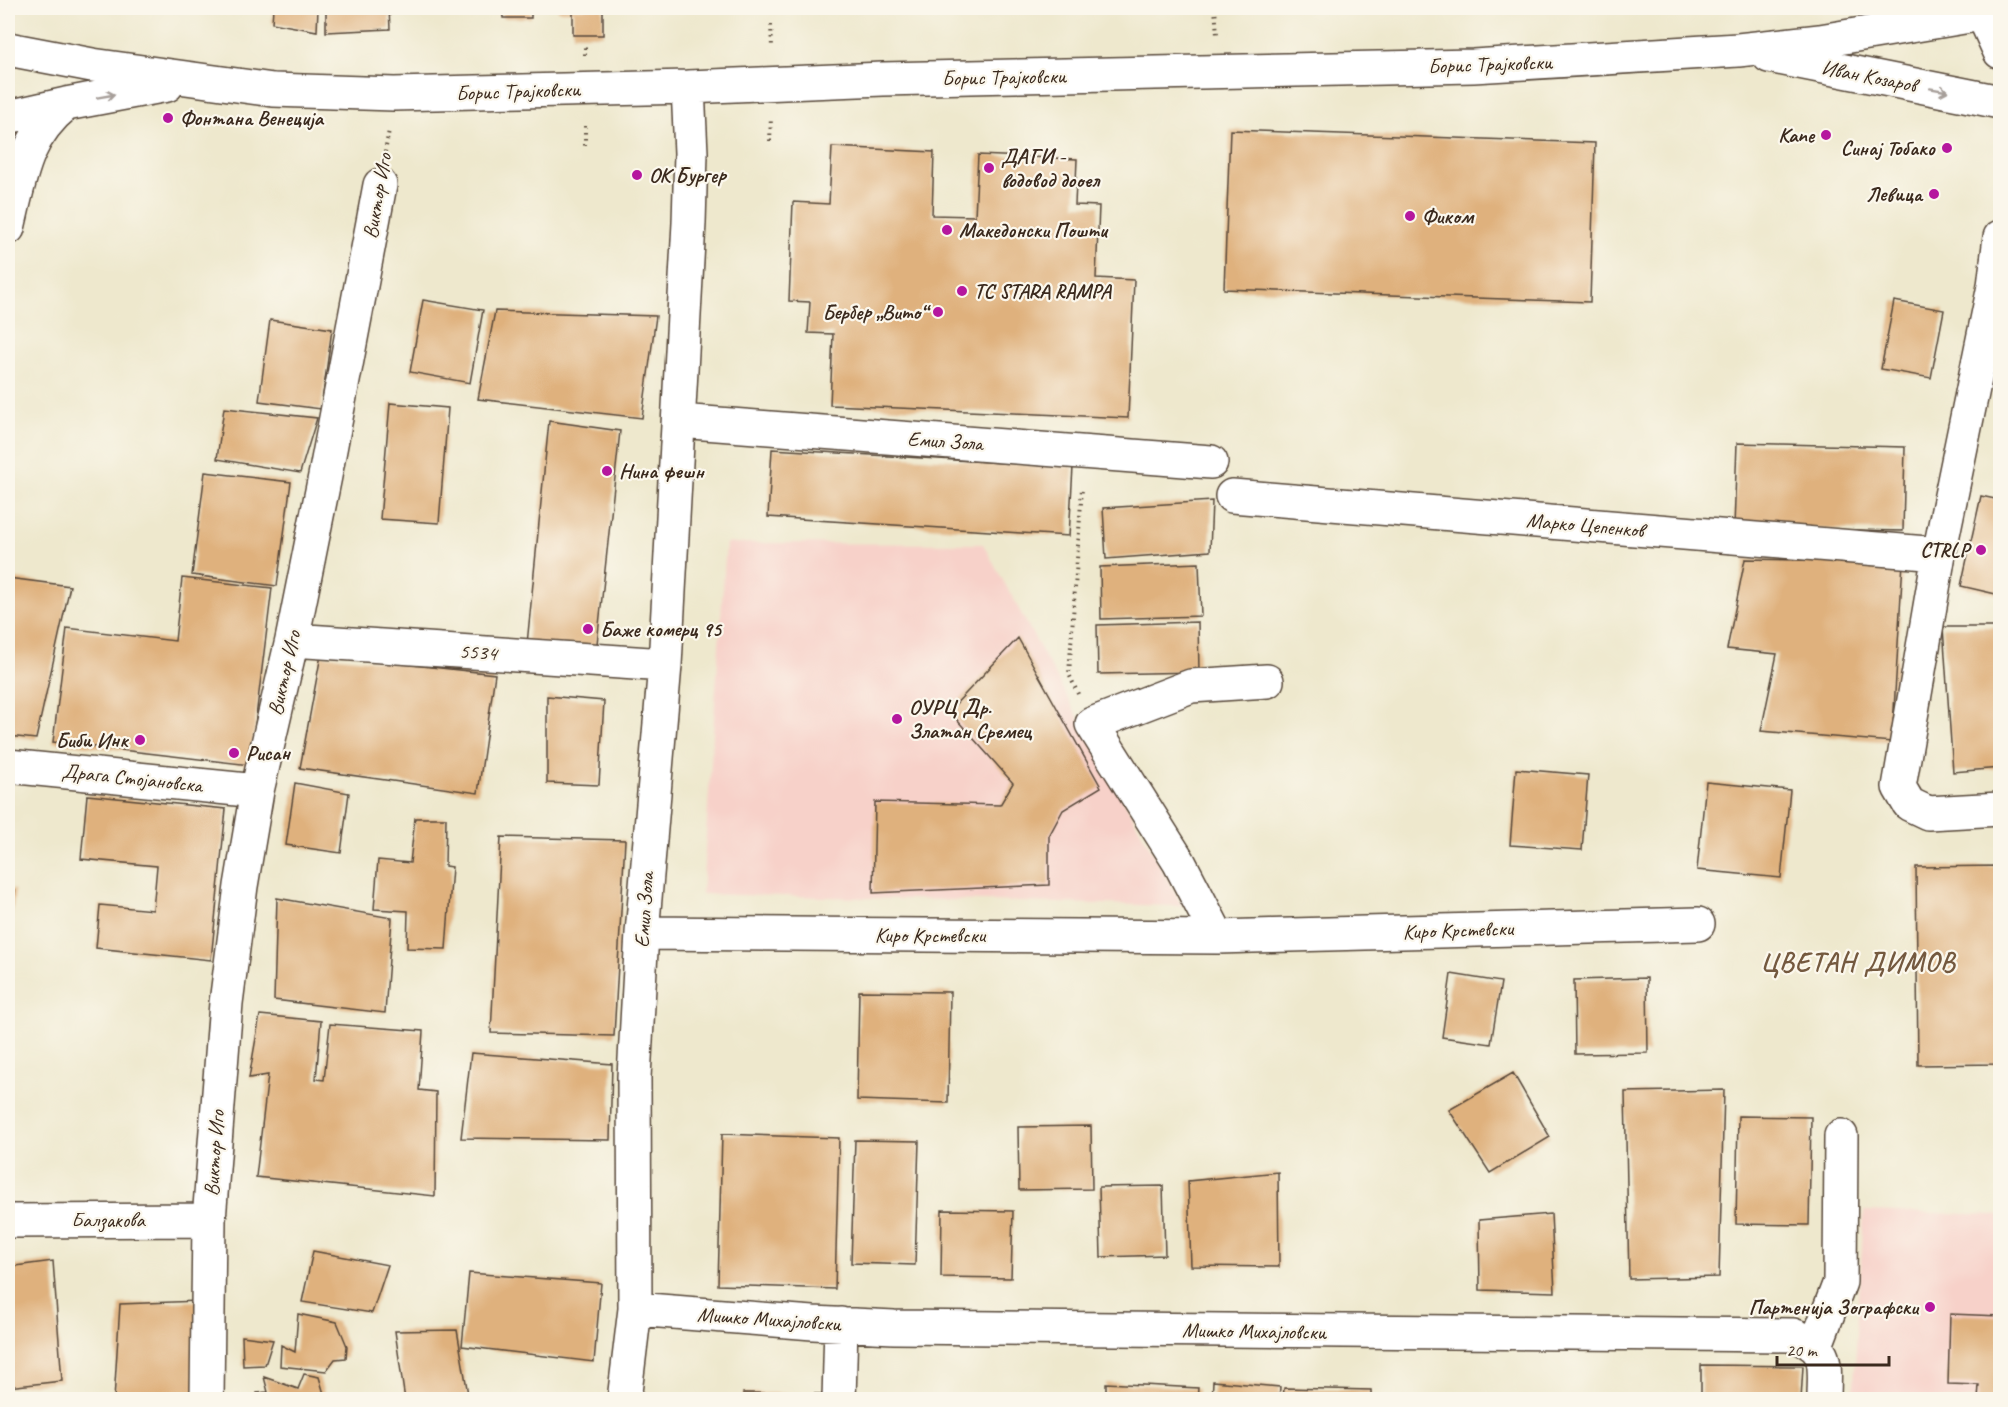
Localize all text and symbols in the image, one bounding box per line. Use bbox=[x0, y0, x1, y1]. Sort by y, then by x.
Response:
street label: Борис Трајковски bbox=[1427, 49, 1554, 79]
street label: Иван Козаров bbox=[1819, 54, 1922, 99]
street label: Борис Трајковски bbox=[942, 63, 1068, 91]
street label: Борис Трајковски bbox=[455, 76, 582, 106]
one-way arrow bbox=[1929, 85, 1948, 96]
one-way arrow bbox=[95, 90, 115, 101]
place label: Фонтана Венеција bbox=[180, 105, 325, 131]
marker: Фонтана Венеција bbox=[161, 111, 175, 125]
place label: Kane bbox=[1778, 122, 1816, 148]
marker: Kane bbox=[1819, 128, 1833, 142]
place label: Синај Тобако bbox=[1841, 135, 1937, 161]
marker: Синај Тобако bbox=[1940, 141, 1954, 155]
place label: ДАГИ - водовод дооел bbox=[1001, 143, 1101, 193]
street label: Виктор Иго bbox=[357, 150, 398, 241]
marker: ДАГИ - водовод дооел bbox=[982, 161, 996, 175]
place label: ОК Бургер bbox=[649, 162, 727, 188]
marker: ОК Бургер bbox=[630, 168, 644, 182]
place label: Левица bbox=[1866, 181, 1924, 207]
marker: Левица bbox=[1927, 187, 1941, 201]
place label: Фиком bbox=[1422, 203, 1475, 229]
marker: Фиком bbox=[1403, 209, 1417, 223]
place label: Македонски Пошти bbox=[959, 217, 1109, 243]
marker: Македонски Пошти bbox=[940, 223, 954, 237]
place label: TC STARA RAMPA bbox=[974, 278, 1112, 304]
marker: TC STARA RAMPA bbox=[955, 284, 969, 298]
place label: Бербер „Вито“ bbox=[822, 299, 931, 325]
marker: Бербер „Вито“ bbox=[931, 305, 945, 319]
street label: Емил Зола bbox=[906, 425, 986, 457]
place label: Нина фешн bbox=[619, 458, 705, 484]
marker: Нина фешн bbox=[600, 464, 614, 478]
street label: Марко Цепенков bbox=[1525, 507, 1649, 543]
place label: CTRLP bbox=[1920, 537, 1972, 563]
marker: CTRLP bbox=[1974, 543, 1988, 557]
place label: Баже комерц 95 bbox=[600, 616, 723, 642]
marker: Баже комерц 95 bbox=[581, 622, 595, 636]
street label: Виктор Иго bbox=[262, 627, 307, 718]
street label: 5534 bbox=[458, 638, 500, 666]
place label: ОУРЦ Др. Златан Сремец bbox=[909, 694, 1032, 744]
marker: ОУРЦ Др. Златан Сремец bbox=[890, 712, 904, 726]
place label: Биби Инк bbox=[56, 727, 129, 753]
marker: Биби Инк bbox=[133, 733, 147, 747]
place label: Рисан bbox=[246, 740, 292, 766]
marker: Рисан bbox=[227, 746, 241, 760]
street label: Драга Стојановска bbox=[61, 758, 206, 799]
street label: Емил Зола bbox=[628, 869, 660, 949]
street label: Киро Крстевски bbox=[1402, 915, 1515, 945]
street label: Киро Крстевски bbox=[875, 922, 986, 948]
district label: ЦВЕТАН ДИМОВ bbox=[1760, 945, 1956, 979]
street label: Виктор Иго bbox=[198, 1108, 230, 1197]
street label: Балзакова bbox=[71, 1207, 147, 1233]
place label: Партенија Зографски bbox=[1749, 1294, 1920, 1320]
marker: Партенија Зографски bbox=[1923, 1300, 1937, 1314]
street label: Мишко Михајловски bbox=[696, 1301, 843, 1337]
street label: Мишко Михајловски bbox=[1182, 1317, 1328, 1345]
scale bar bbox=[1777, 1329, 1890, 1367]
text: 20 m bbox=[1786, 1339, 1819, 1361]

